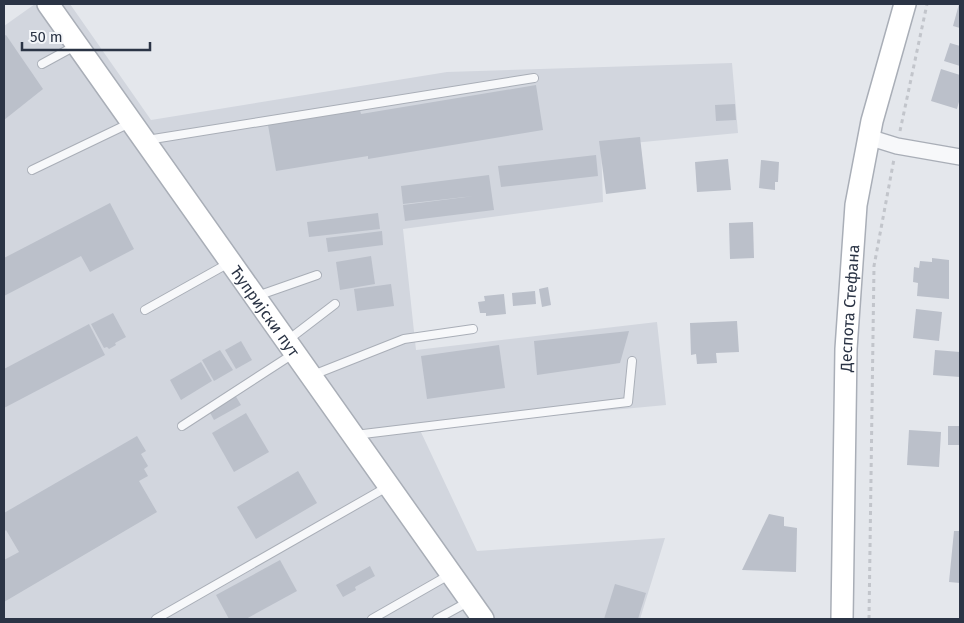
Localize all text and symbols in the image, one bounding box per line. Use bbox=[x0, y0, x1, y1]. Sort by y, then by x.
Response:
scale bar bbox=[22, 20, 150, 52]
text: 50 m bbox=[30, 28, 63, 46]
street label: Деспота Стефана bbox=[836, 244, 863, 373]
street label: Ћупријски пут bbox=[227, 262, 304, 361]

